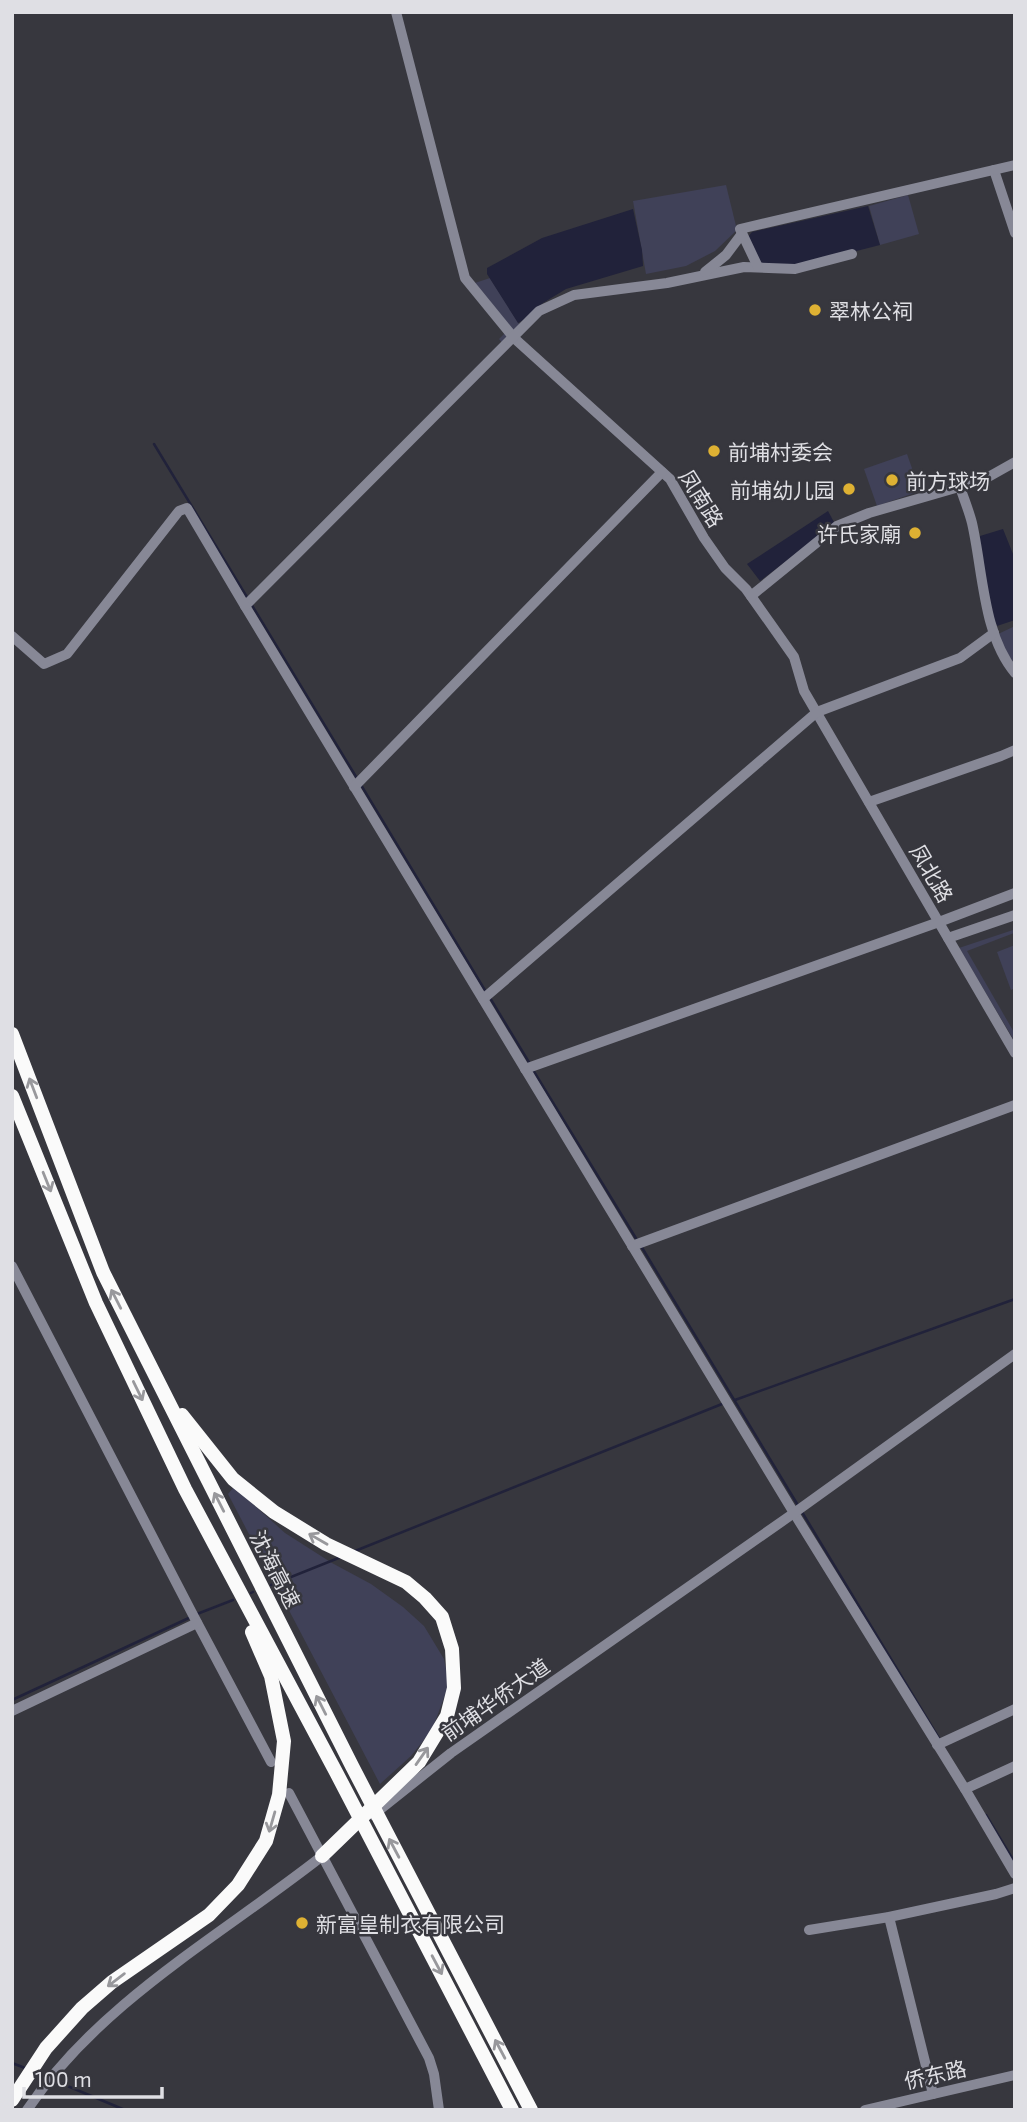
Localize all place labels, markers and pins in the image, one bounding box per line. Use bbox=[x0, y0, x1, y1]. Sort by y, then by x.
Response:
place label: 翠林公祠 bbox=[829, 298, 913, 323]
marker: 翠林公祠 bbox=[807, 302, 823, 318]
place label: 前埔村委会 bbox=[728, 439, 833, 464]
marker: 前埔村委会 bbox=[706, 443, 722, 459]
place label: 前方球场 bbox=[906, 468, 990, 493]
marker: 前方球场 bbox=[884, 472, 900, 488]
place label: 前埔幼儿园 bbox=[730, 477, 835, 502]
marker: 前埔幼儿园 bbox=[841, 481, 857, 497]
place label: 许氏家廟 bbox=[817, 521, 901, 546]
marker: 许氏家廟 bbox=[907, 525, 923, 541]
place label: 新富皇制衣有限公司 bbox=[316, 1911, 505, 1936]
marker: 新富皇制衣有限公司 bbox=[294, 1915, 310, 1931]

